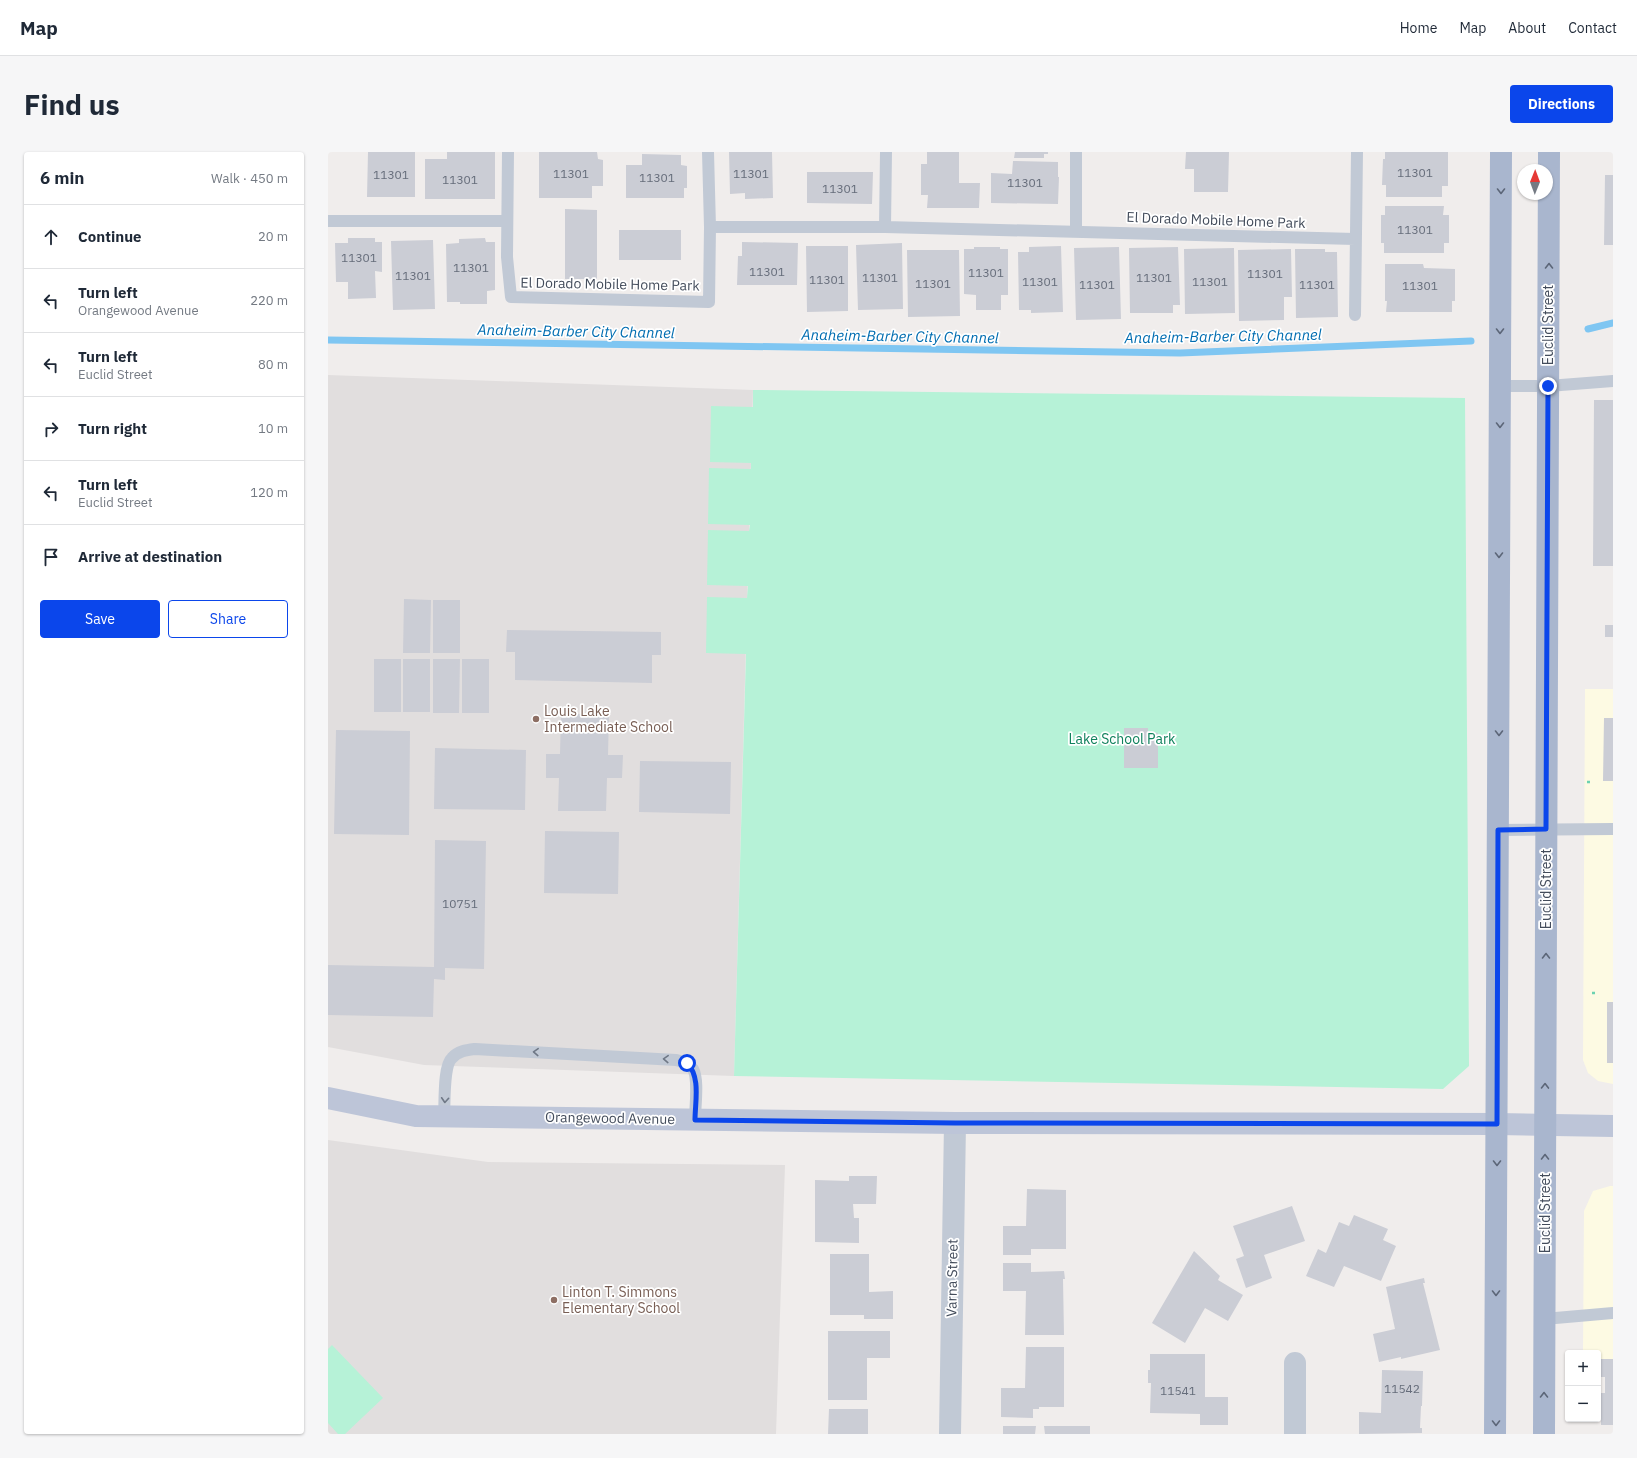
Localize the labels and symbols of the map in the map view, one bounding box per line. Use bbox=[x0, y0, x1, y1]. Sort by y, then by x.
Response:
north arrow bbox=[1517, 164, 1553, 200]
house number: 11301 bbox=[1397, 165, 1433, 180]
house number: 11301 bbox=[553, 166, 589, 181]
house number: 11301 bbox=[733, 166, 769, 181]
house number: 11301 bbox=[373, 167, 409, 182]
house number: 11301 bbox=[639, 170, 675, 185]
house number: 11301 bbox=[442, 172, 478, 187]
house number: 11301 bbox=[1007, 175, 1043, 190]
house number: 11301 bbox=[822, 181, 858, 196]
one-way arrow bbox=[1497, 188, 1505, 194]
street label: El Dorado Mobile Home Park bbox=[1126, 208, 1306, 232]
house number: 11301 bbox=[1397, 222, 1433, 237]
house number: 11301 bbox=[341, 250, 377, 265]
house number: 11301 bbox=[453, 260, 489, 275]
one-way arrow bbox=[1545, 263, 1553, 269]
house number: 11301 bbox=[749, 264, 785, 279]
house number: 11301 bbox=[968, 265, 1004, 280]
house number: 11301 bbox=[1247, 266, 1283, 281]
house number: 11301 bbox=[395, 268, 431, 283]
house number: 11301 bbox=[862, 270, 898, 285]
house number: 11301 bbox=[1136, 270, 1172, 285]
house number: 11301 bbox=[809, 272, 845, 287]
street label: El Dorado Mobile Home Park bbox=[520, 273, 700, 295]
house number: 11301 bbox=[1022, 274, 1058, 289]
house number: 11301 bbox=[1192, 274, 1228, 289]
house number: 11301 bbox=[915, 276, 951, 291]
house number: 11301 bbox=[1079, 277, 1115, 292]
house number: 11301 bbox=[1299, 277, 1335, 292]
house number: 11301 bbox=[1402, 278, 1438, 293]
street label: Euclid Street bbox=[1539, 285, 1557, 365]
water label: Anaheim-Barber City Channel bbox=[476, 320, 675, 342]
water label: Anaheim-Barber City Channel bbox=[800, 325, 999, 347]
water label: Anaheim-Barber City Channel bbox=[1123, 325, 1322, 347]
one-way arrow bbox=[1496, 328, 1504, 334]
route end bbox=[1539, 377, 1557, 395]
one-way arrow bbox=[1496, 422, 1504, 428]
one-way arrow bbox=[1495, 552, 1503, 558]
place label: Louis Lake Intermediate School bbox=[544, 702, 673, 736]
marker: Louis Lake Intermediate School bbox=[531, 714, 541, 724]
park label: Lake School Park bbox=[1069, 730, 1176, 748]
one-way arrow bbox=[1495, 730, 1503, 736]
street label: Euclid Street bbox=[1537, 849, 1555, 929]
house number: 10751 bbox=[442, 896, 478, 911]
one-way arrow bbox=[1542, 953, 1550, 959]
one-way arrow bbox=[533, 1048, 539, 1057]
route start bbox=[678, 1054, 696, 1072]
one-way arrow bbox=[663, 1055, 669, 1063]
one-way arrow bbox=[1541, 1083, 1549, 1089]
one-way arrow bbox=[440, 1097, 449, 1103]
street label: Orangewood Avenue bbox=[545, 1108, 675, 1128]
one-way arrow bbox=[1541, 1154, 1549, 1160]
one-way arrow bbox=[1493, 1160, 1501, 1166]
street label: Euclid Street bbox=[1536, 1173, 1554, 1253]
street label: Varna Street bbox=[942, 1239, 962, 1317]
place label: Linton T. Simmons Elementary School bbox=[562, 1283, 680, 1317]
one-way arrow bbox=[1492, 1290, 1500, 1296]
marker: Linton T. Simmons Elementary School bbox=[549, 1295, 559, 1305]
house number: 11542 bbox=[1384, 1381, 1420, 1396]
house number: 11541 bbox=[1160, 1383, 1196, 1398]
one-way arrow bbox=[1540, 1392, 1548, 1398]
one-way arrow bbox=[1492, 1420, 1500, 1426]

